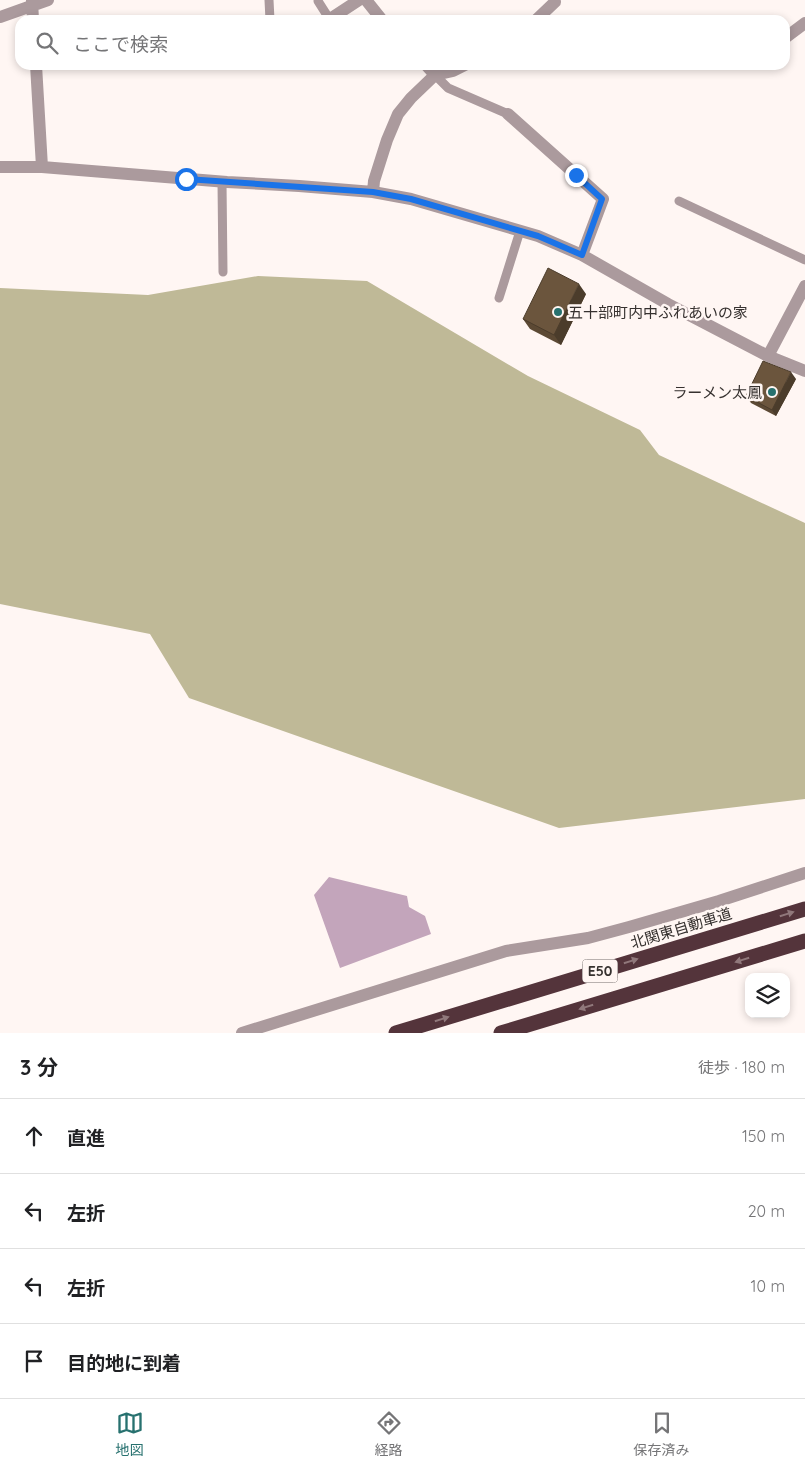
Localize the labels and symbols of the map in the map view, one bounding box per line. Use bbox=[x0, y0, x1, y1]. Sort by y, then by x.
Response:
route end bbox=[565, 164, 588, 187]
route start bbox=[175, 168, 198, 191]
place label: 五十部町内中ふれあいの家 bbox=[568, 303, 748, 322]
marker: 五十部町内中ふれあいの家 bbox=[552, 306, 564, 318]
place label: ラーメン太鳳 bbox=[673, 383, 762, 402]
marker: ラーメン太鳳 bbox=[766, 386, 778, 398]
street label: 北関東自動車道 bbox=[628, 904, 734, 952]
one-way arrow bbox=[779, 910, 794, 918]
one-way arrow bbox=[734, 956, 749, 964]
one-way arrow bbox=[624, 957, 639, 965]
road number: E50 bbox=[582, 959, 618, 982]
one-way arrow bbox=[578, 1003, 593, 1011]
one-way arrow bbox=[435, 1014, 450, 1022]

